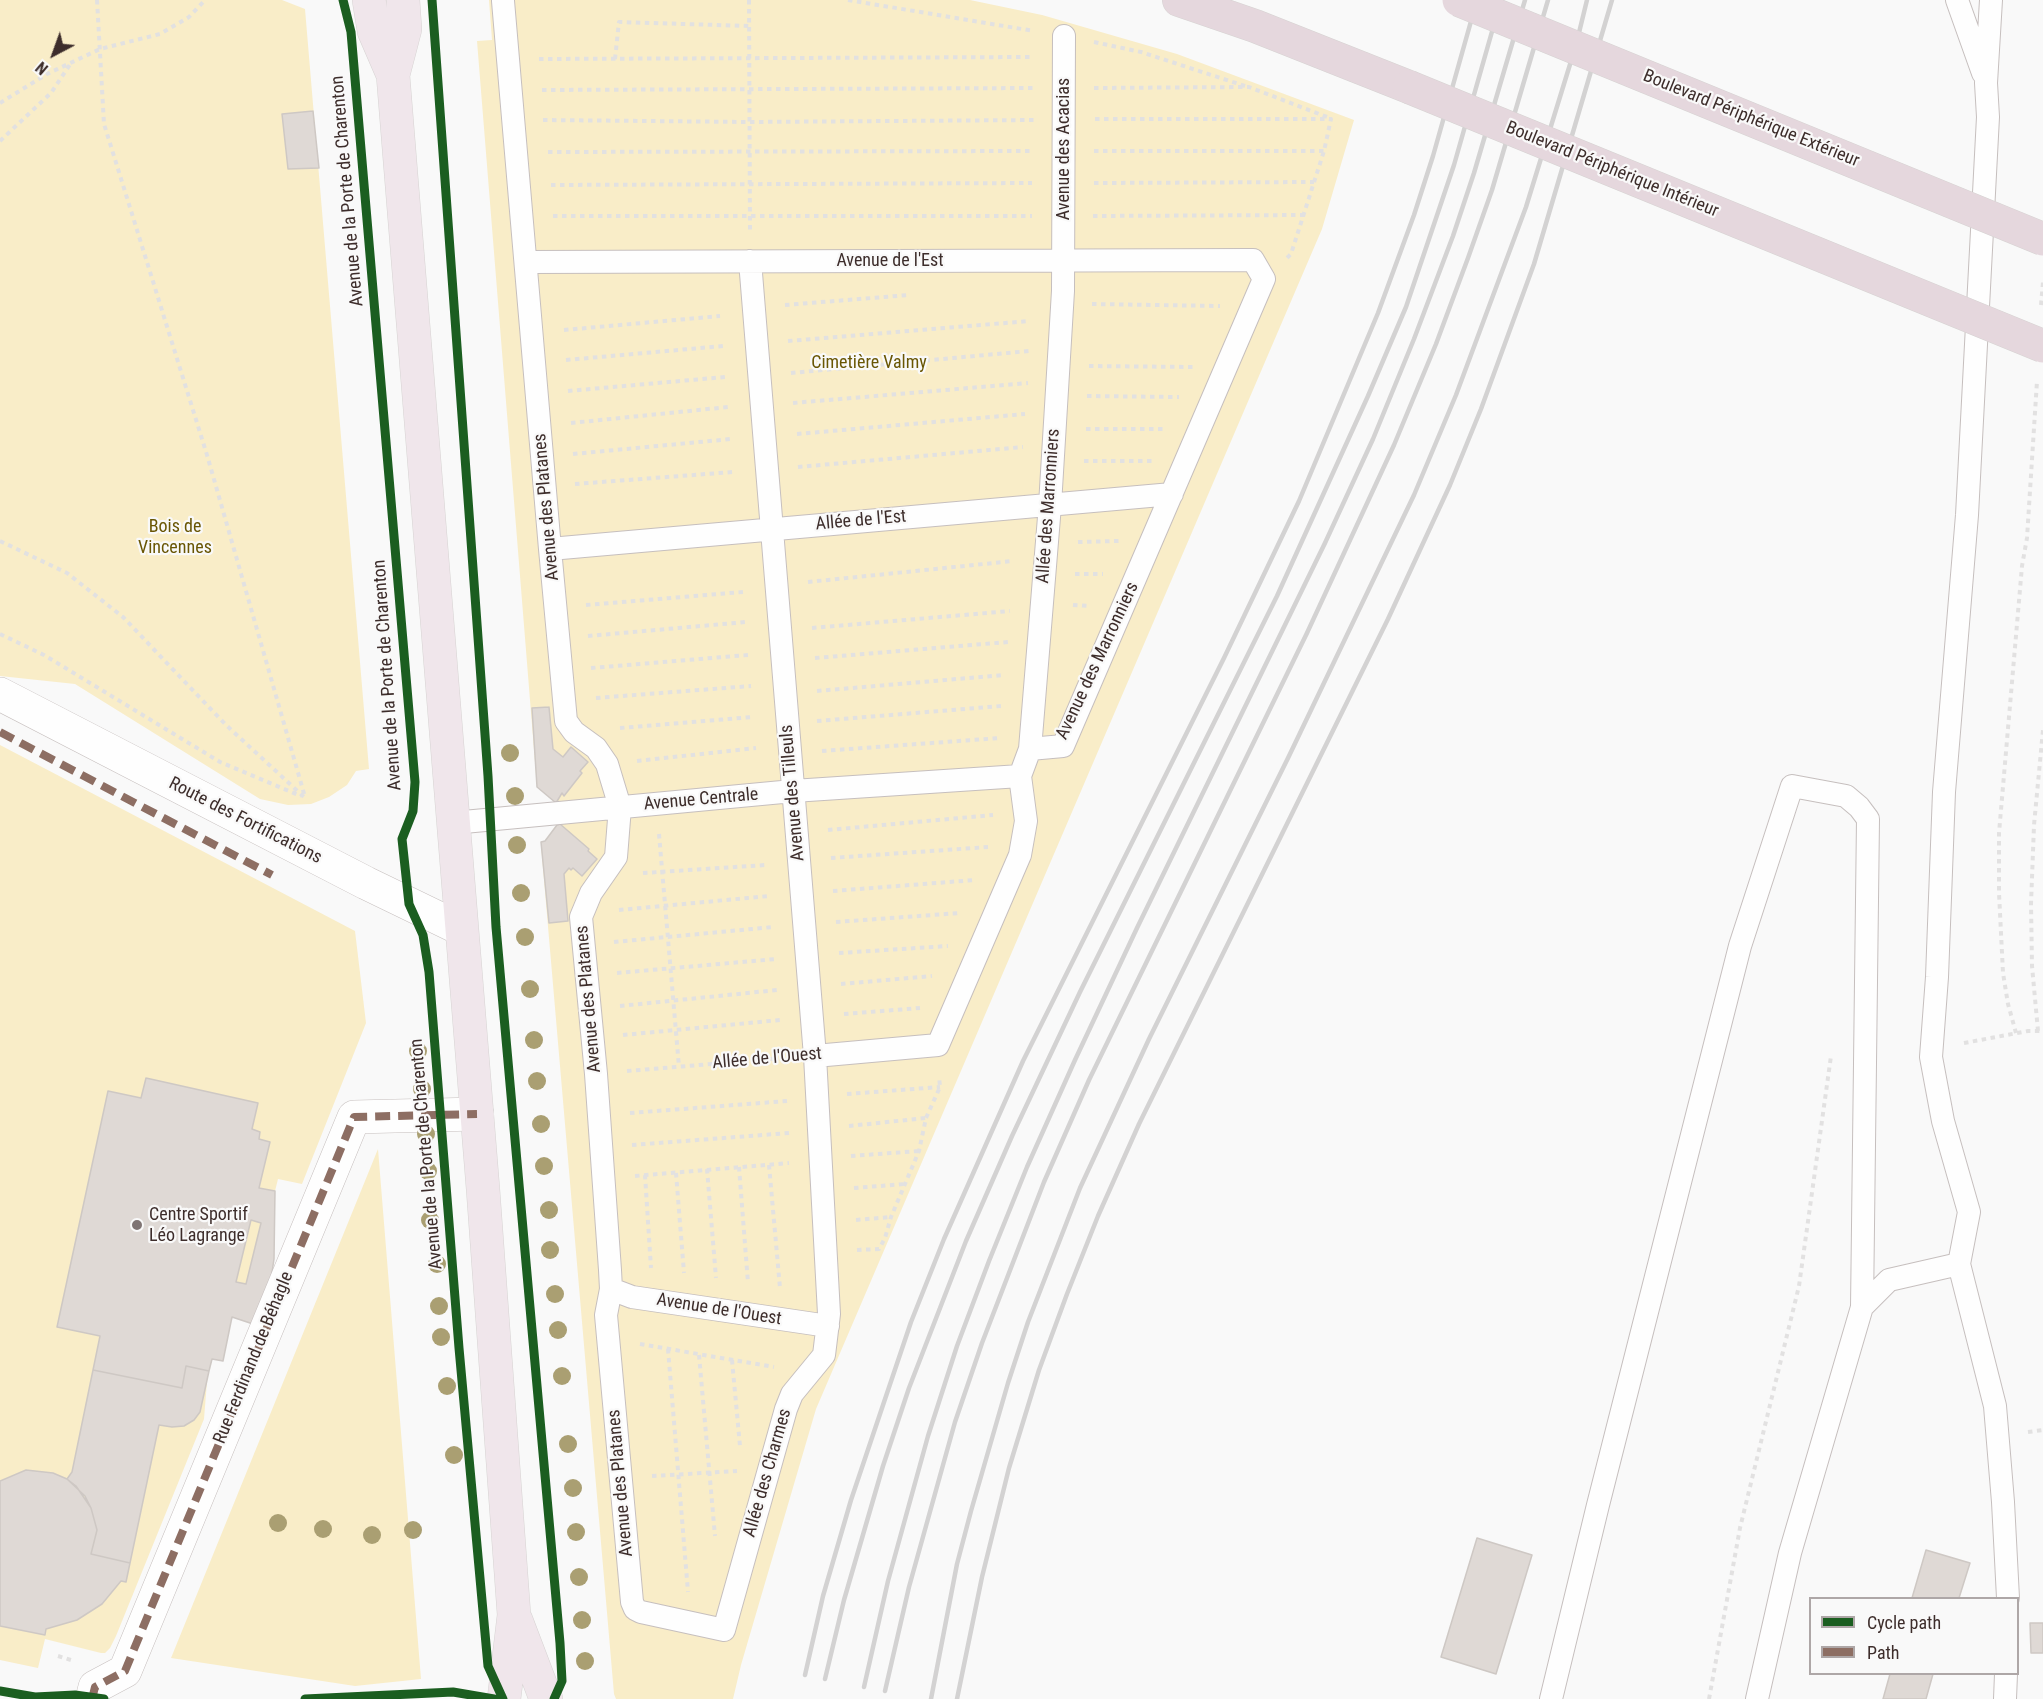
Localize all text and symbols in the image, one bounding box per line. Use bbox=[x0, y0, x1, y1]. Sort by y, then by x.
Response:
north arrow bbox=[24, 24, 84, 84]
text: N bbox=[32, 58, 52, 78]
street label: Boulevard Périphérique Extérieur bbox=[1640, 66, 1862, 172]
street label: Avenue de la Porte de Charenton bbox=[327, 75, 369, 307]
street label: Avenue des Acacias bbox=[1053, 78, 1075, 220]
street label: Boulevard Périphérique Intérieur bbox=[1502, 117, 1722, 223]
street label: Avenue de l'Est bbox=[836, 250, 944, 272]
park label: Cimetière Valmy bbox=[811, 352, 927, 374]
street label: Allée des Marronniers bbox=[1033, 428, 1065, 584]
street label: Avenue des Platanes bbox=[530, 432, 564, 582]
street label: Allée de l'Est bbox=[815, 506, 907, 536]
park label: Bois de Vincennes bbox=[138, 516, 212, 558]
street label: Avenue de la Porte de Charenton bbox=[369, 559, 407, 791]
street label: Avenue des Marronniers bbox=[1052, 579, 1144, 743]
street label: Avenue des Tilleuls bbox=[776, 724, 810, 862]
street label: Route des Fortifications bbox=[165, 773, 325, 869]
street label: Avenue Centrale bbox=[643, 784, 759, 816]
street label: Avenue des Platanes bbox=[572, 924, 606, 1074]
street label: Avenue de la Porte de Charenton bbox=[406, 1038, 448, 1270]
street label: Allée de l'Ouest bbox=[711, 1043, 823, 1075]
place label: Centre Sportif Léo Lagrange bbox=[149, 1204, 248, 1246]
marker: Centre Sportif Léo Lagrange bbox=[130, 1218, 144, 1232]
street label: Rue Ferdinand de Béhagle bbox=[210, 1269, 298, 1447]
street label: Avenue de l'Ouest bbox=[655, 1289, 783, 1331]
street label: Allée des Charmes bbox=[739, 1406, 797, 1540]
street label: Avenue des Platanes bbox=[604, 1408, 638, 1558]
legend bbox=[1809, 1597, 2019, 1675]
text: Cycle path bbox=[1867, 1612, 1941, 1633]
text: Path bbox=[1867, 1642, 1900, 1663]

